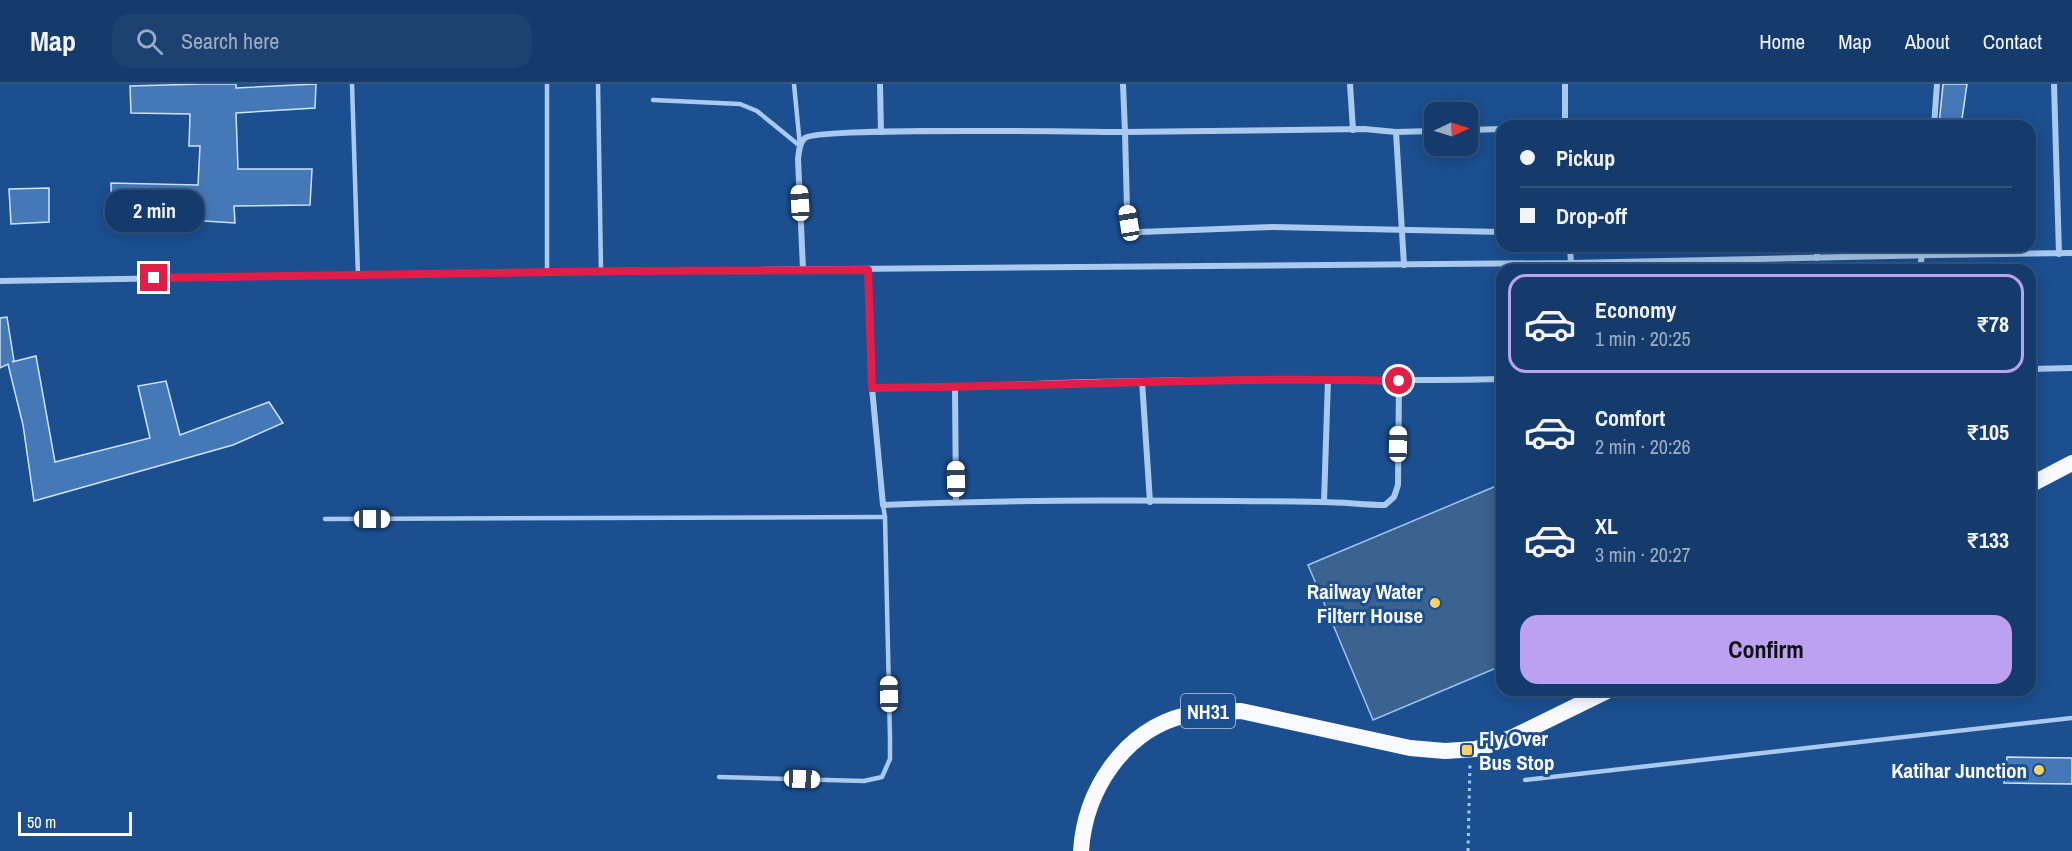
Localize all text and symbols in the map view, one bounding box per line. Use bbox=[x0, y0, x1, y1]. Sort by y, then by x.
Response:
search box bbox=[112, 14, 532, 68]
text: Map bbox=[30, 22, 76, 60]
icon: search bbox=[133, 25, 166, 58]
text: Search here bbox=[181, 26, 279, 56]
text: Home bbox=[1759, 27, 1805, 56]
text: Map bbox=[1838, 27, 1872, 56]
text: About bbox=[1905, 27, 1950, 56]
text: Contact bbox=[1983, 27, 2042, 56]
north arrow bbox=[1424, 102, 1478, 156]
map controls bbox=[1424, 102, 1478, 156]
text: Pickup bbox=[1556, 143, 1615, 173]
car bbox=[790, 185, 810, 221]
callout: 2 min bbox=[104, 191, 204, 233]
text: 2 min bbox=[133, 197, 176, 224]
text: Drop-off bbox=[1556, 201, 1627, 231]
car bbox=[1117, 204, 1141, 242]
route end bbox=[140, 264, 167, 291]
text: Economy bbox=[1595, 295, 1676, 325]
icon: car bbox=[1523, 297, 1577, 351]
text: ₹78 bbox=[1976, 309, 2009, 339]
text: 1 min · 20:25 bbox=[1595, 325, 1691, 352]
route start bbox=[1385, 367, 1412, 394]
text: Comfort bbox=[1595, 403, 1665, 433]
icon: car bbox=[1523, 405, 1577, 459]
text: ₹105 bbox=[1966, 417, 2009, 447]
car bbox=[1389, 426, 1407, 462]
text: 2 min · 20:26 bbox=[1595, 433, 1691, 460]
car bbox=[947, 461, 965, 497]
car bbox=[354, 510, 390, 528]
text: XL bbox=[1595, 511, 1618, 541]
icon: car bbox=[1523, 513, 1577, 567]
text: ₹133 bbox=[1966, 525, 2009, 555]
text: 3 min · 20:27 bbox=[1595, 541, 1691, 568]
place label: Railway Water Filterr House bbox=[1307, 577, 1423, 630]
marker: Railway Water Filterr House bbox=[1428, 596, 1442, 610]
button: Confirm bbox=[1520, 615, 2012, 684]
car bbox=[880, 676, 898, 712]
road number: NH31 bbox=[1181, 694, 1235, 728]
place label: Fly Over Bus Stop bbox=[1479, 724, 1555, 777]
marker: Fly Over Bus Stop bbox=[1460, 743, 1474, 757]
place label: Katihar Junction bbox=[1891, 756, 2027, 785]
marker: Katihar Junction bbox=[2032, 763, 2046, 777]
car bbox=[784, 769, 820, 789]
scale bar bbox=[18, 809, 132, 836]
text: 50 m bbox=[27, 811, 56, 833]

